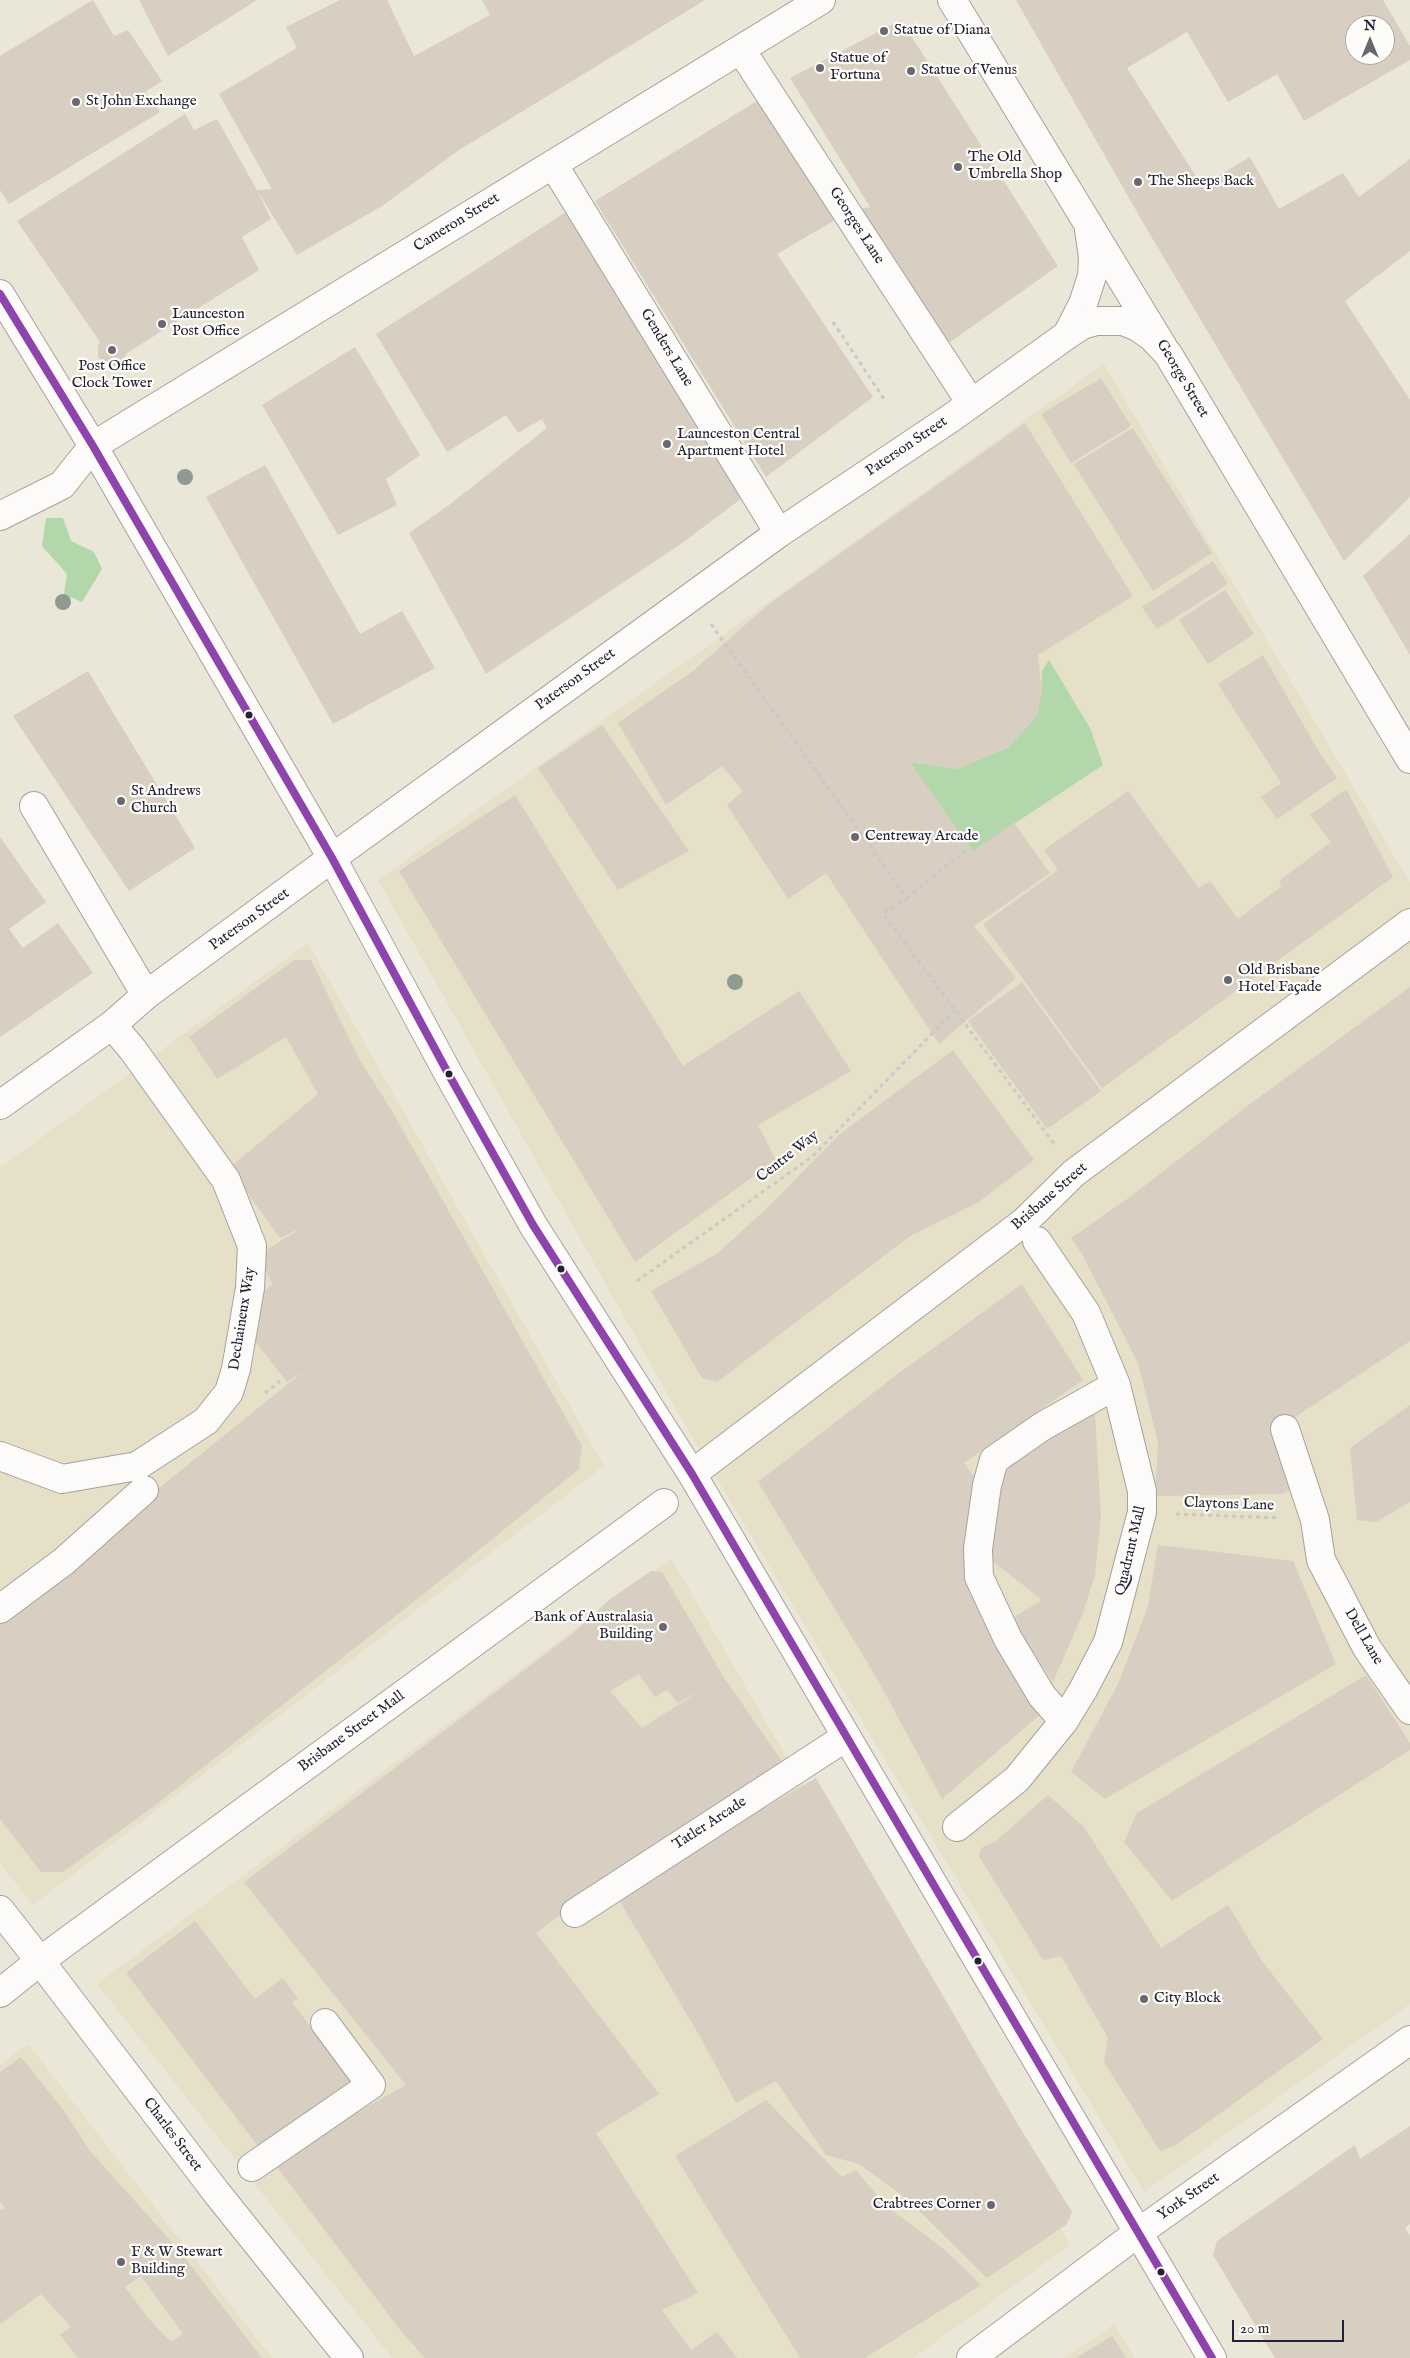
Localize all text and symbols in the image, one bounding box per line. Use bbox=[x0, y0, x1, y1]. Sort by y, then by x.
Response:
north arrow bbox=[1345, 15, 1395, 65]
text: N bbox=[1364, 17, 1376, 35]
place label: Statue of Diana bbox=[894, 22, 990, 40]
marker: Statue of Diana bbox=[878, 25, 890, 37]
place label: Statue of Fortuna bbox=[830, 50, 886, 85]
marker: Statue of Fortuna bbox=[814, 62, 826, 74]
place label: Statue of Venus bbox=[921, 62, 1017, 80]
marker: Statue of Venus bbox=[905, 65, 917, 77]
place label: St John Exchange bbox=[86, 93, 197, 111]
marker: St John Exchange bbox=[70, 96, 82, 108]
place label: The Old Umbrella Shop bbox=[968, 149, 1062, 184]
marker: The Old Umbrella Shop bbox=[952, 161, 964, 173]
place label: The Sheeps Back bbox=[1148, 173, 1254, 191]
marker: The Sheeps Back bbox=[1132, 176, 1144, 188]
street label: Georges Lane bbox=[825, 184, 887, 268]
street label: Cameron Street bbox=[411, 189, 503, 257]
place label: Launceston Post Office bbox=[172, 306, 245, 341]
street label: Genders Lane bbox=[636, 306, 696, 390]
marker: Launceston Post Office bbox=[156, 318, 168, 330]
street label: George Street bbox=[1152, 337, 1212, 421]
marker: Post Office Clock Tower bbox=[106, 344, 118, 356]
place label: Post Office Clock Tower bbox=[72, 358, 152, 393]
street label: Paterson Street bbox=[863, 413, 951, 481]
place label: Launceston Central Apartment Hotel bbox=[677, 426, 800, 461]
marker: Launceston Central Apartment Hotel bbox=[661, 438, 673, 450]
street label: Paterson Street bbox=[533, 645, 619, 715]
unlabelled marker bbox=[244, 710, 254, 720]
place label: St Andrews Church bbox=[131, 783, 201, 818]
marker: St Andrews Church bbox=[115, 795, 127, 807]
place label: Centreway Arcade bbox=[865, 828, 978, 846]
marker: Centreway Arcade bbox=[849, 831, 861, 843]
street label: Paterson Street bbox=[207, 885, 293, 955]
place label: Old Brisbane Hotel Façade bbox=[1238, 962, 1322, 997]
marker: Old Brisbane Hotel Façade bbox=[1222, 974, 1234, 986]
unlabelled marker bbox=[444, 1069, 454, 1079]
street label: Centre Way bbox=[754, 1127, 822, 1187]
street label: Brisbane Street bbox=[1008, 1159, 1092, 1235]
unlabelled marker bbox=[556, 1264, 566, 1274]
street label: Dechaineux Way bbox=[226, 1266, 260, 1372]
street label: Claytons Lane bbox=[1184, 1494, 1274, 1516]
street label: Quadrant Mall bbox=[1112, 1504, 1150, 1598]
street label: Dell Lane bbox=[1340, 1605, 1386, 1669]
place label: Bank of Australasia Building bbox=[534, 1609, 653, 1644]
marker: Bank of Australasia Building bbox=[657, 1621, 669, 1633]
street label: Brisbane Street Mall bbox=[295, 1687, 409, 1777]
street label: Tatler Arcade bbox=[670, 1793, 750, 1855]
unlabelled marker bbox=[973, 1956, 983, 1966]
place label: City Block bbox=[1154, 1990, 1221, 2008]
marker: City Block bbox=[1138, 1993, 1150, 2005]
street label: Charles Street bbox=[139, 2095, 205, 2175]
street label: York Street bbox=[1155, 2169, 1223, 2225]
place label: Crabtrees Corner bbox=[873, 2196, 981, 2214]
marker: Crabtrees Corner bbox=[985, 2199, 997, 2211]
place label: F & W Stewart Building bbox=[131, 2244, 223, 2279]
marker: F & W Stewart Building bbox=[115, 2256, 127, 2268]
unlabelled marker bbox=[1156, 2267, 1166, 2277]
scale bar bbox=[1235, 2310, 1348, 2342]
text: 20 m bbox=[1240, 2319, 1269, 2338]

